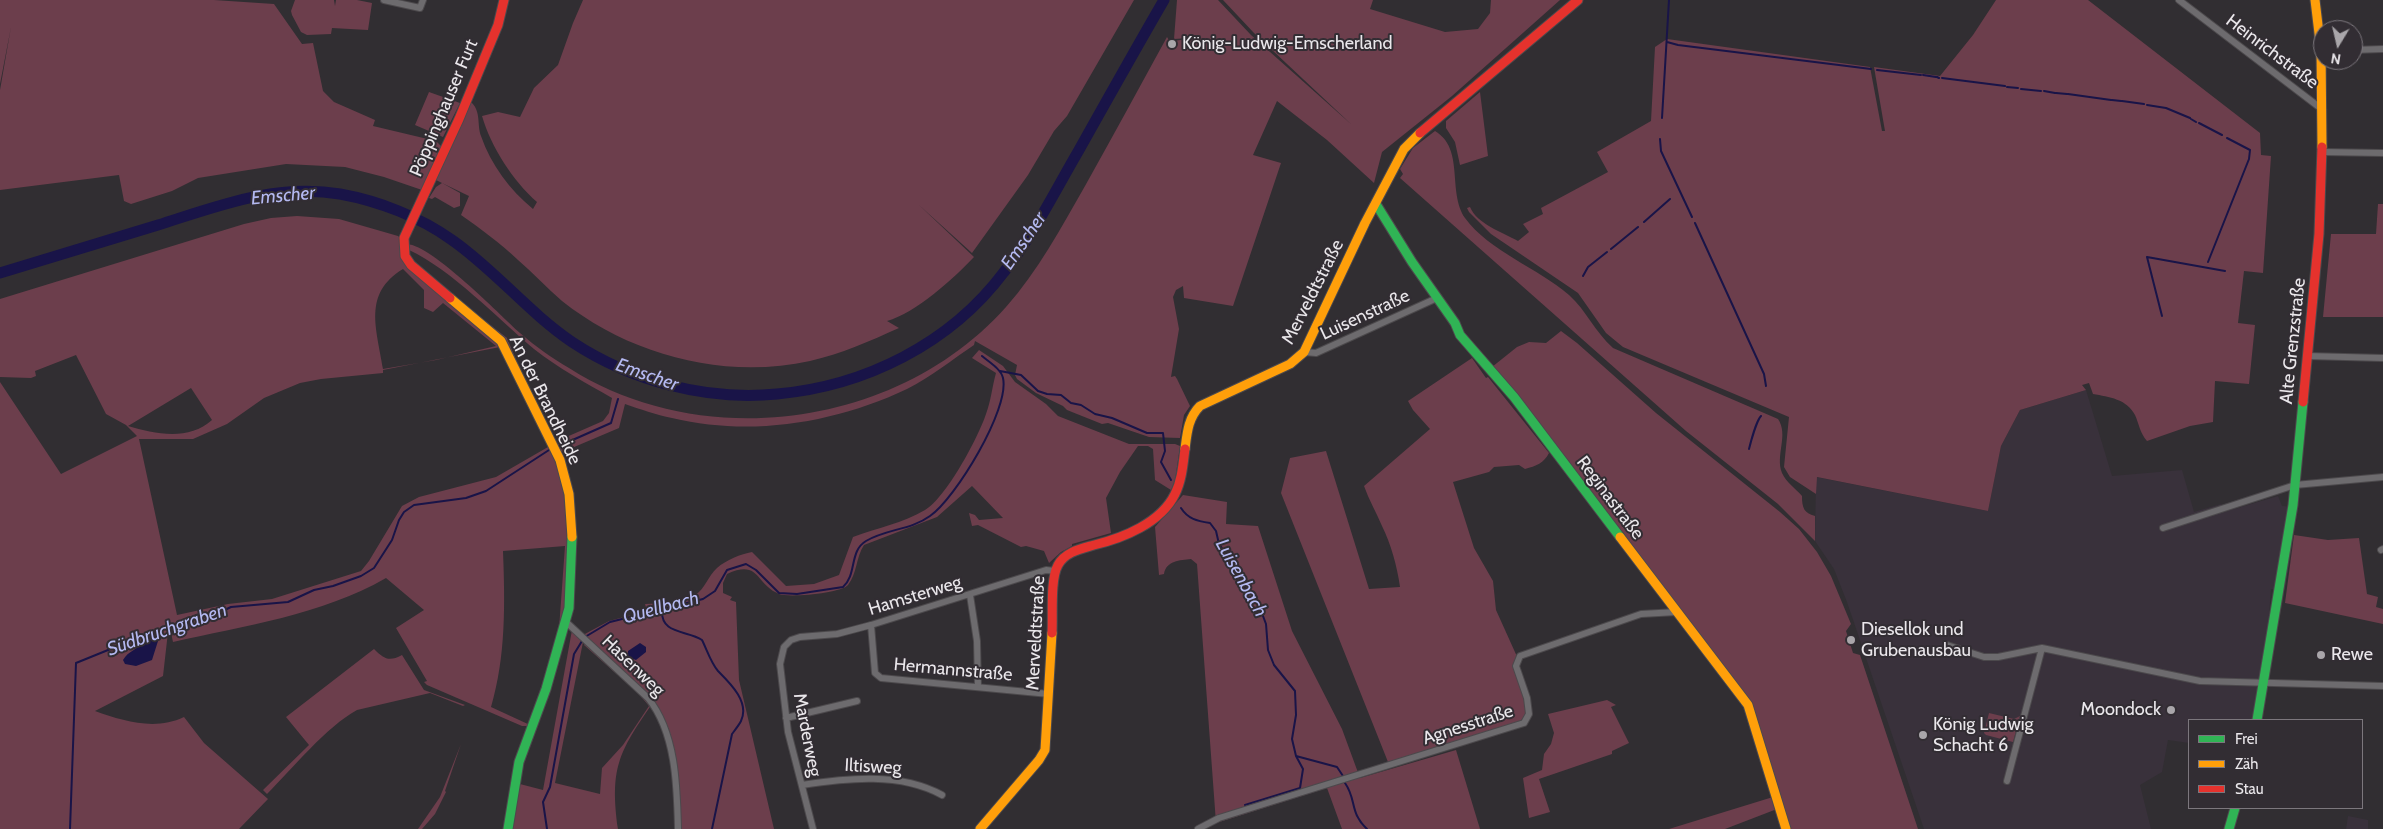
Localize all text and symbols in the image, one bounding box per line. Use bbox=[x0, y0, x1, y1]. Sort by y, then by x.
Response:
street label: Heinrichstraße bbox=[2221, 10, 2323, 94]
north arrow bbox=[2313, 20, 2363, 70]
place label: König-Ludwig-Emscherland bbox=[1182, 33, 1393, 55]
street label: Pöppinghauser Furt bbox=[405, 36, 483, 180]
marker: König-Ludwig-Emscherland bbox=[1166, 38, 1178, 50]
text: N bbox=[2330, 49, 2342, 68]
water label: Emscher bbox=[250, 182, 316, 210]
water label: Emscher bbox=[997, 208, 1051, 274]
street label: Merveldtstraße bbox=[1277, 236, 1349, 348]
street label: Alte Grenzstraße bbox=[2276, 277, 2310, 405]
street label: Luisenstraße bbox=[1317, 285, 1413, 345]
street label: An der Brandheide bbox=[504, 332, 586, 468]
water label: Emscher bbox=[613, 354, 681, 396]
street label: Reginastraße bbox=[1572, 452, 1648, 544]
water label: Luisenbach bbox=[1210, 535, 1272, 621]
street label: Hamsterweg bbox=[866, 572, 964, 620]
street label: Merveldtstraße bbox=[1022, 575, 1050, 691]
water label: Quellbach bbox=[620, 587, 702, 629]
water label: Südbruchgraben bbox=[104, 599, 230, 661]
place label: Diesellok und Grubenausbau bbox=[1861, 619, 1971, 662]
street label: Hasenweg bbox=[597, 631, 669, 701]
marker: Diesellok und Grubenausbau bbox=[1845, 634, 1857, 646]
place label: Rewe bbox=[2331, 644, 2373, 666]
marker: Rewe bbox=[2315, 649, 2327, 661]
street label: Hermannstraße bbox=[893, 654, 1013, 686]
street label: Marderweg bbox=[788, 691, 826, 779]
place label: Moondock bbox=[2081, 699, 2161, 721]
street label: Agnesstraße bbox=[1420, 700, 1516, 750]
marker: Moondock bbox=[2165, 704, 2177, 716]
place label: König Ludwig Schacht 6 bbox=[1933, 714, 2034, 756]
legend bbox=[2188, 719, 2363, 809]
marker: König Ludwig Schacht 6 bbox=[1917, 729, 1929, 741]
text: Frei bbox=[2235, 730, 2258, 748]
street label: Iltisweg bbox=[844, 755, 902, 779]
text: Zäh bbox=[2235, 755, 2258, 773]
text: Stau bbox=[2235, 780, 2264, 798]

